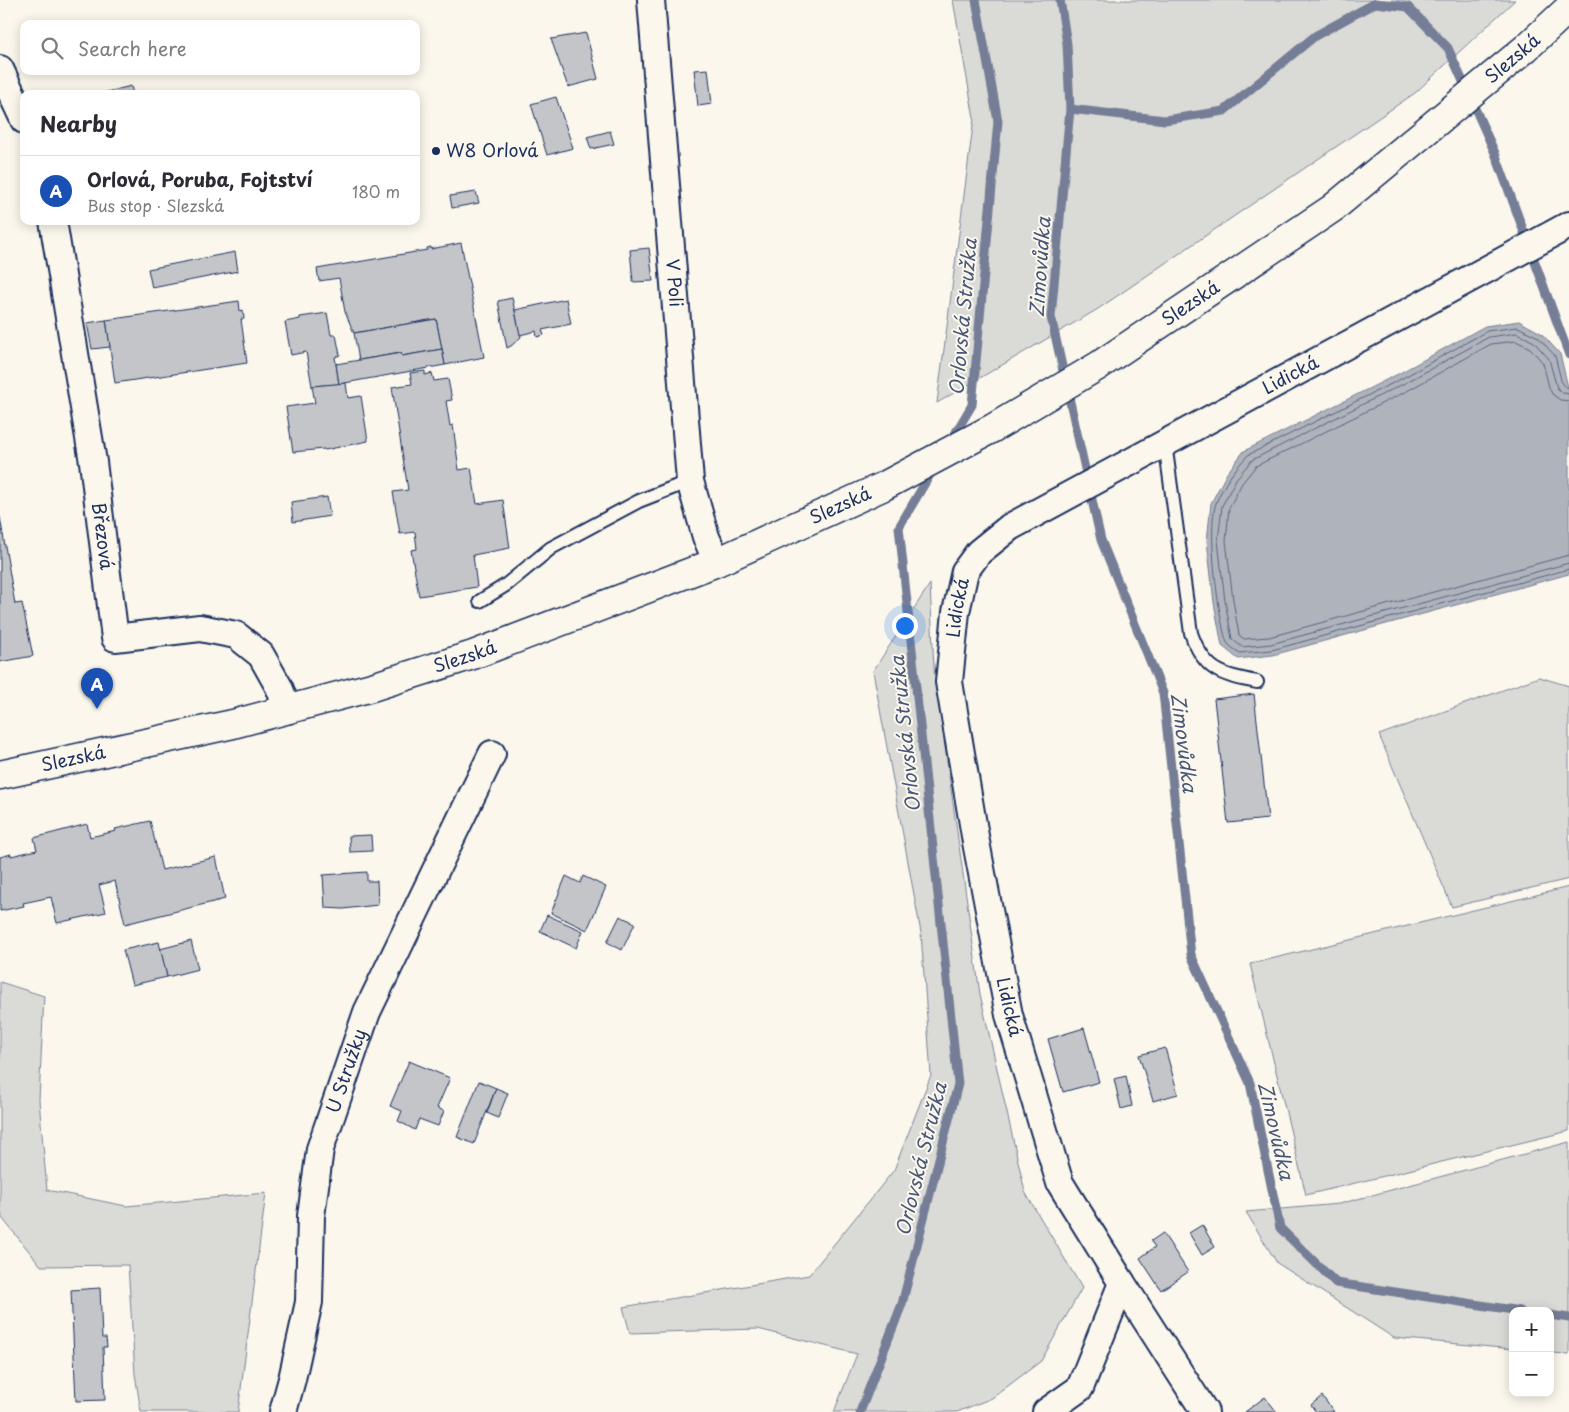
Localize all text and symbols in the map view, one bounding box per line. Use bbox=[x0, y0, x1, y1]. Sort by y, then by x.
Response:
search box bbox=[20, 20, 420, 75]
street label: Slezská bbox=[1478, 26, 1546, 89]
icon: search bbox=[38, 34, 66, 62]
text: Search here bbox=[78, 34, 187, 62]
text: Nearby bbox=[40, 107, 117, 139]
place label: W8 Orlová bbox=[446, 136, 538, 163]
marker: W8 Orlová bbox=[430, 145, 442, 157]
text: Orlová, Poruba, Fojtství bbox=[87, 165, 312, 193]
text: A bbox=[50, 179, 62, 203]
text: 180 m bbox=[352, 179, 400, 203]
text: Bus stop · Slezská bbox=[87, 193, 224, 217]
water label: Zimovůdka bbox=[1022, 215, 1057, 318]
water label: Orlovská Stružka bbox=[941, 236, 983, 396]
street label: V Poli bbox=[660, 258, 691, 308]
street label: Slezská bbox=[1155, 273, 1225, 332]
street label: Lidická bbox=[1257, 347, 1324, 400]
street label: Slezská bbox=[805, 478, 876, 530]
street label: Březová bbox=[86, 501, 121, 571]
street label: Lidická bbox=[939, 574, 975, 639]
your location bbox=[892, 613, 918, 639]
street label: Slezská bbox=[429, 632, 501, 679]
water label: Orlovská Stružka bbox=[882, 653, 926, 814]
pin: A bbox=[81, 668, 113, 709]
water label: Zimovůdka bbox=[1165, 692, 1205, 795]
street label: Slezská bbox=[38, 737, 108, 778]
street label: Lidická bbox=[991, 974, 1031, 1040]
street label: U Stružky bbox=[318, 1025, 372, 1117]
water label: Orlovská Stružka bbox=[887, 1078, 953, 1238]
water label: Zimovůdka bbox=[1252, 1079, 1302, 1184]
map controls bbox=[1509, 1307, 1554, 1397]
button: + bbox=[1509, 1307, 1554, 1352]
button: − bbox=[1509, 1352, 1554, 1397]

